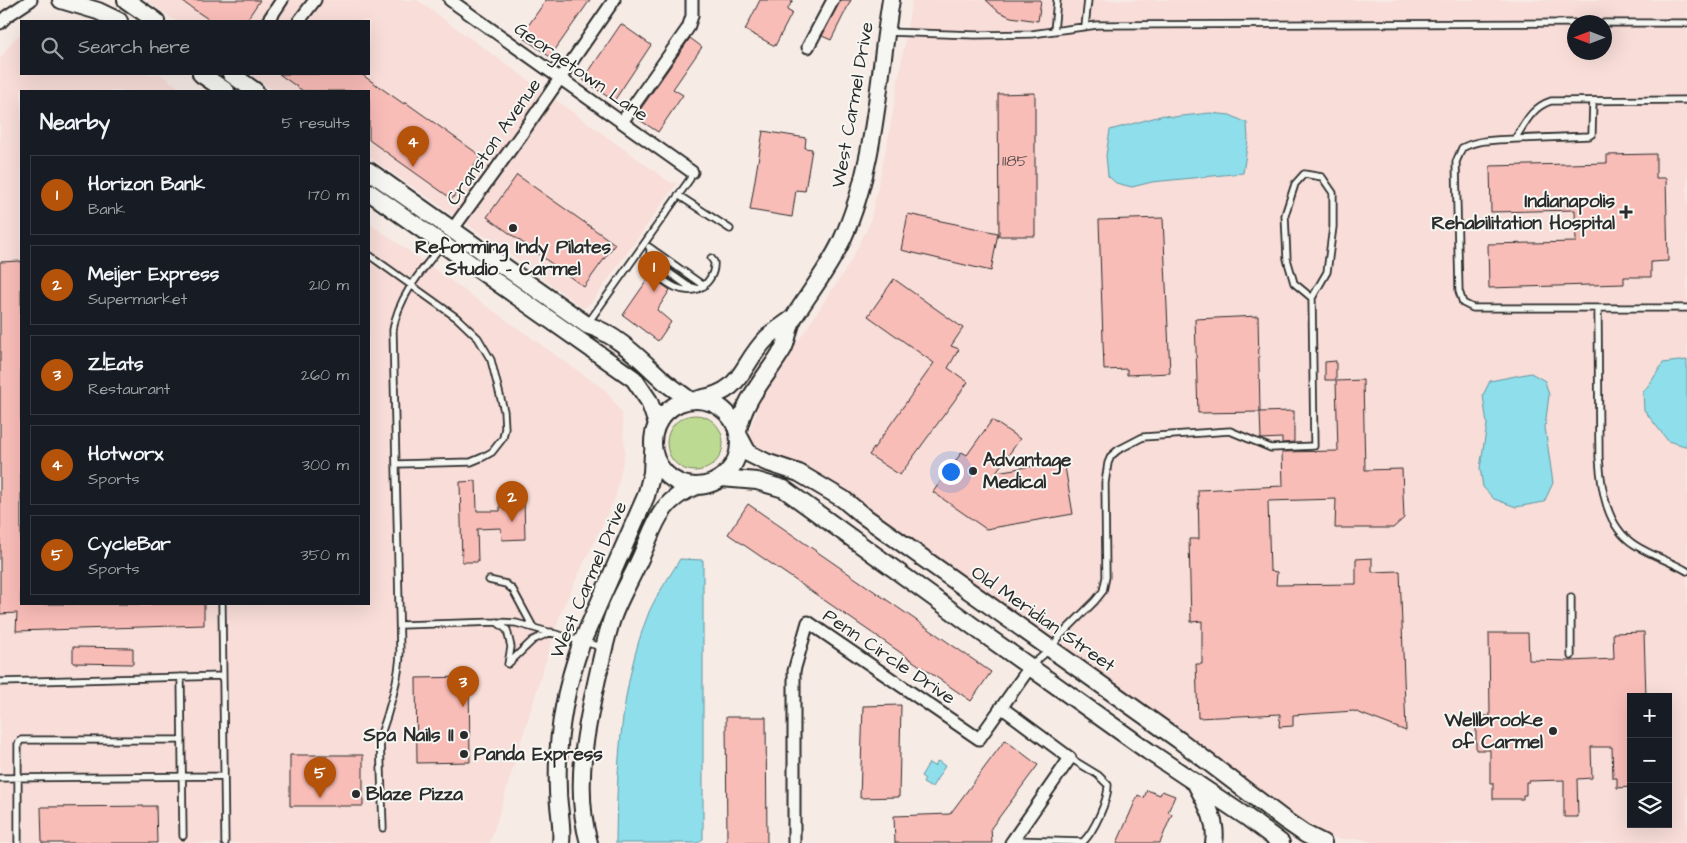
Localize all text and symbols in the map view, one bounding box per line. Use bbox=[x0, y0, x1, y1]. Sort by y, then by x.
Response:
north arrow bbox=[1567, 15, 1612, 60]
street label: Georgetown Lane bbox=[508, 16, 654, 129]
search box bbox=[20, 20, 370, 75]
street label: West Carmel Drive bbox=[825, 20, 881, 190]
icon: search bbox=[38, 34, 66, 62]
text: Search here bbox=[78, 34, 190, 61]
street label: Cranston Avenue bbox=[440, 73, 548, 211]
text: Nearby bbox=[40, 108, 110, 137]
text: 5 results bbox=[282, 112, 350, 134]
pin: 4 bbox=[397, 126, 429, 167]
house number: 1185 bbox=[1002, 150, 1029, 172]
text: Horizon Bank bbox=[88, 171, 205, 198]
text: 1 bbox=[56, 184, 58, 206]
text: 170 m bbox=[308, 184, 349, 206]
place label: Indianapolis Rehabilitation Hospital bbox=[1431, 188, 1615, 237]
text: Bank bbox=[88, 198, 125, 220]
marker: Indianapolis Rehabilitation Hospital bbox=[1619, 205, 1633, 219]
marker: Reforming Indy Pilates Studio - Carmel bbox=[507, 222, 519, 234]
place label: Reforming Indy Pilates Studio - Carmel bbox=[415, 234, 612, 283]
pin: 1 bbox=[638, 251, 670, 292]
text: Meijer Express bbox=[88, 261, 219, 288]
text: 2 bbox=[52, 274, 62, 296]
text: 210 m bbox=[309, 274, 349, 296]
text: Supermarket bbox=[88, 288, 187, 310]
text: Z!Eats bbox=[88, 351, 144, 378]
text: 3 bbox=[53, 364, 61, 386]
text: 260 m bbox=[301, 364, 349, 386]
text: Restaurant bbox=[88, 378, 170, 400]
text: Hotworx bbox=[88, 441, 163, 468]
place label: Advantage Medical bbox=[983, 447, 1072, 496]
text: 4 bbox=[52, 454, 62, 476]
text: 300 m bbox=[302, 454, 349, 476]
your location bbox=[938, 459, 964, 485]
marker: Advantage Medical bbox=[967, 465, 979, 477]
text: Sports bbox=[88, 468, 140, 490]
pin: 2 bbox=[496, 481, 528, 522]
street label: West Carmel Drive bbox=[544, 497, 634, 663]
text: CycleBar bbox=[88, 531, 171, 558]
text: 5 bbox=[51, 544, 63, 566]
text: 350 m bbox=[301, 544, 349, 566]
text: Sports bbox=[88, 558, 140, 580]
street label: Old Meridian Street bbox=[965, 559, 1121, 679]
street label: Penn Circle Drive bbox=[817, 603, 961, 711]
pin: 3 bbox=[447, 666, 479, 707]
map controls bbox=[1627, 693, 1672, 828]
button: + bbox=[1627, 693, 1672, 738]
place label: Wellbrooke of Carmel bbox=[1443, 707, 1544, 756]
place label: Spa Nails II bbox=[363, 722, 454, 749]
marker: Wellbrooke of Carmel bbox=[1547, 725, 1559, 737]
marker: Spa Nails II bbox=[458, 729, 470, 741]
button: − bbox=[1627, 738, 1672, 783]
place label: Panda Express bbox=[474, 741, 603, 768]
marker: Panda Express bbox=[458, 748, 470, 760]
pin: 5 bbox=[304, 757, 336, 798]
place label: Blaze Pizza bbox=[366, 781, 463, 808]
button: layers bbox=[1627, 783, 1672, 828]
marker: Blaze Pizza bbox=[350, 788, 362, 800]

